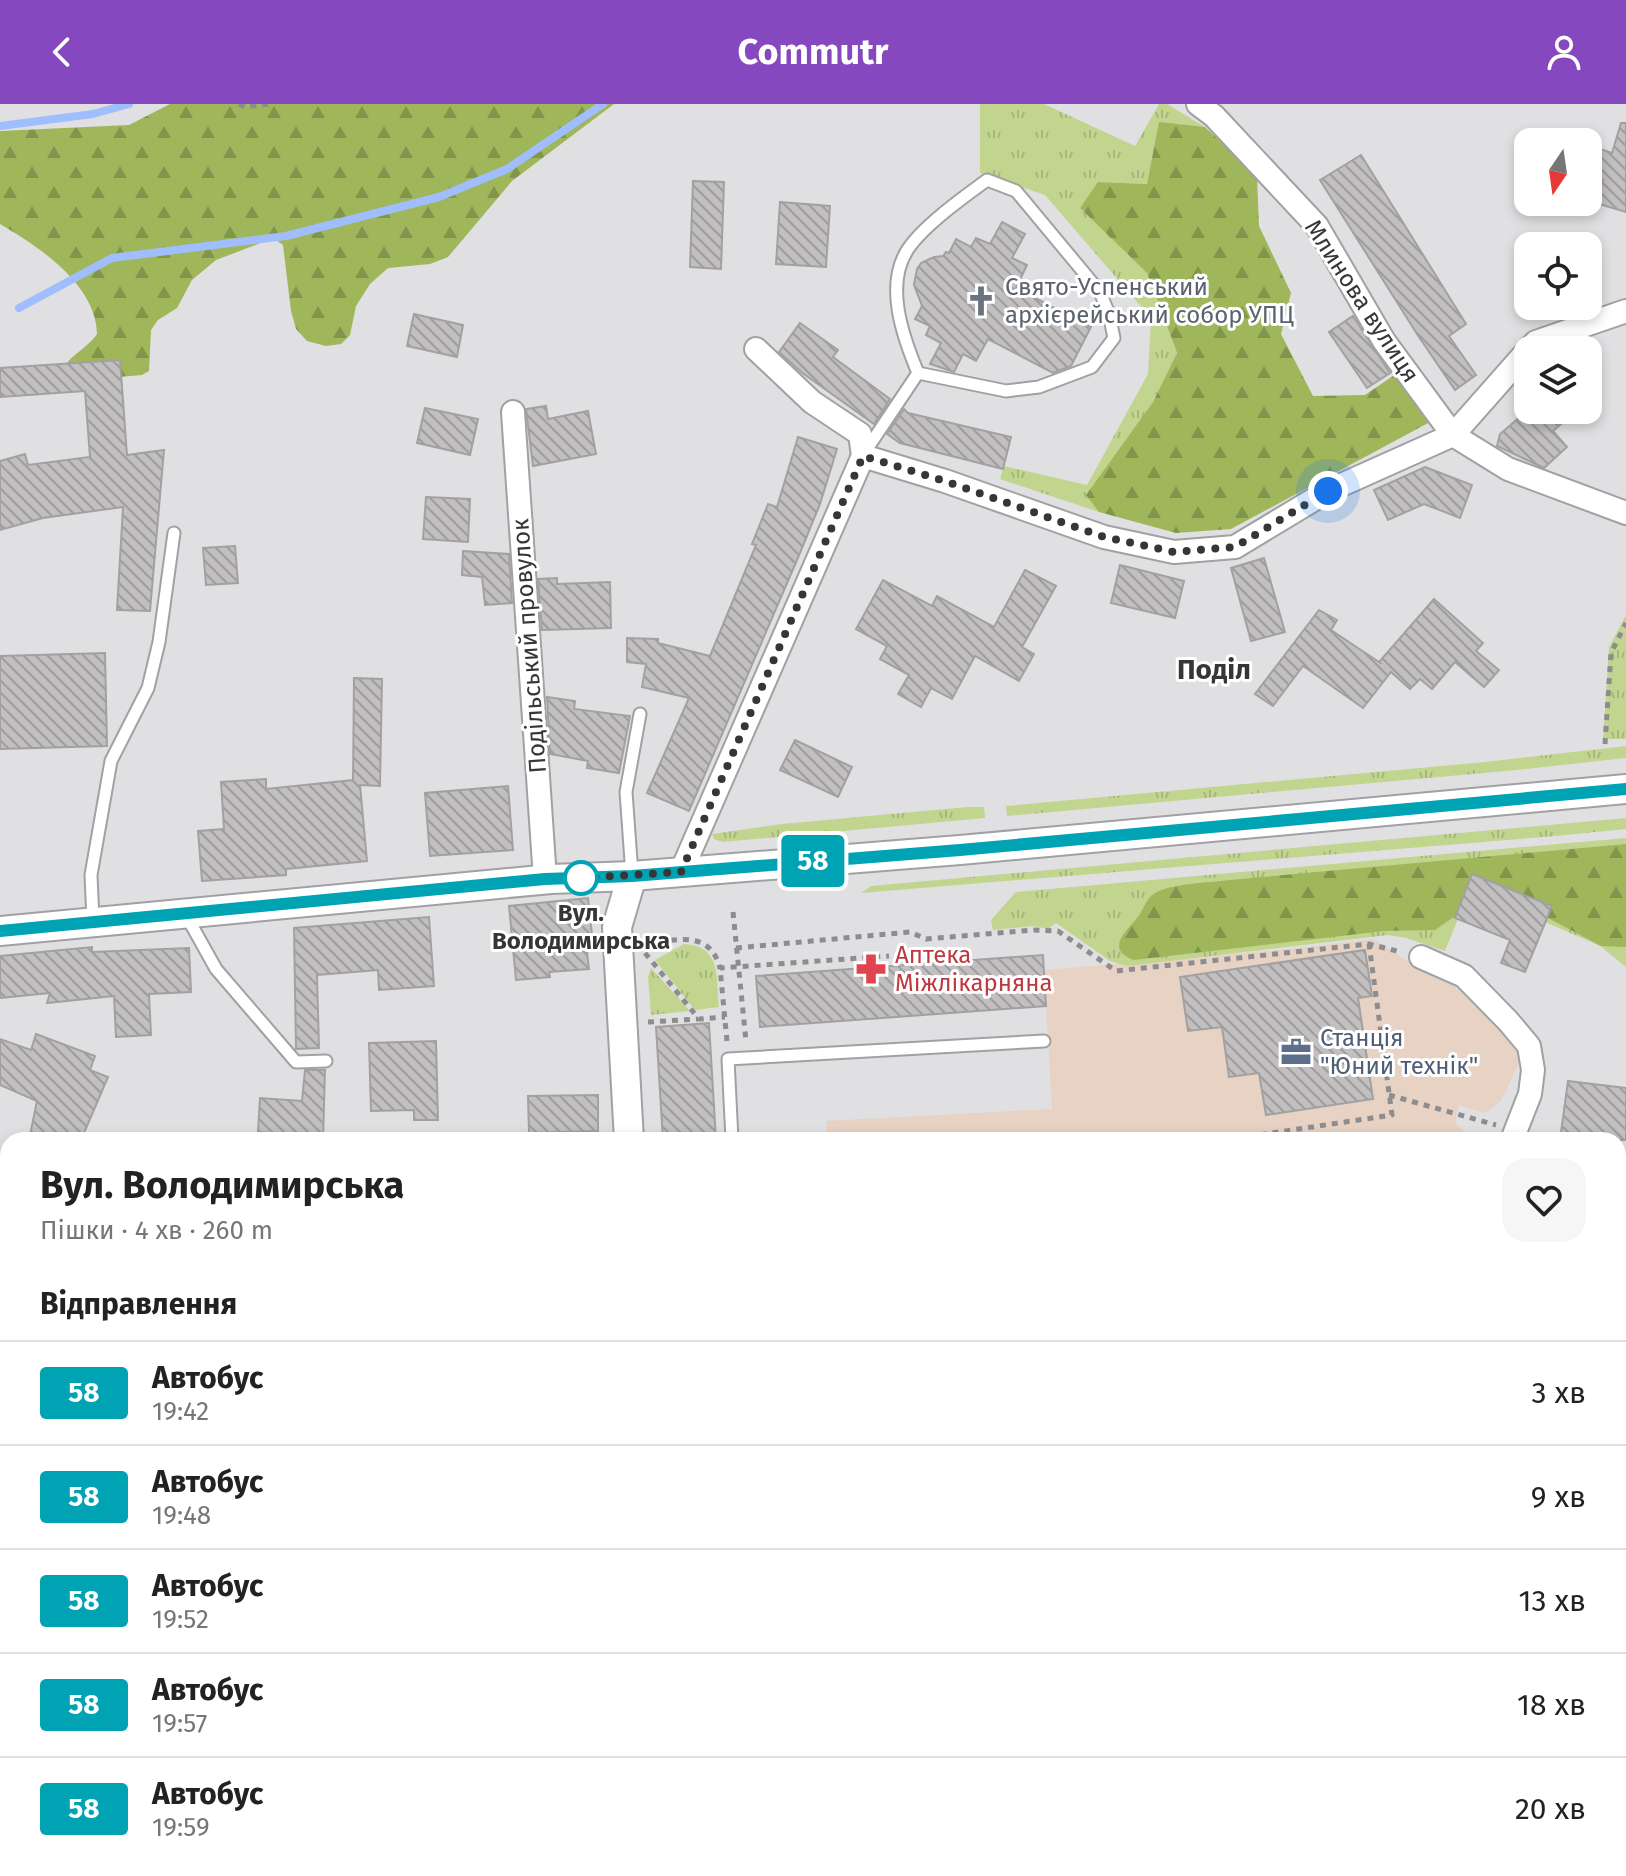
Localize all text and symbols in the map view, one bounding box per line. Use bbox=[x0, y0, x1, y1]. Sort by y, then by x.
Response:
icon: back bbox=[40, 30, 84, 74]
text: Commutr bbox=[738, 30, 888, 74]
icon: person bbox=[1542, 30, 1586, 74]
north arrow bbox=[1514, 128, 1602, 216]
map controls bbox=[1514, 128, 1602, 424]
street label: Млинова вулиця bbox=[1299, 215, 1425, 387]
button: locate bbox=[1514, 232, 1602, 320]
place label: Свято-Успенський архієрейський собор УПЦ bbox=[1005, 273, 1294, 329]
church icon: Свято-Успенський архієрейський собор УПЦ bbox=[964, 284, 998, 318]
button: layers bbox=[1514, 336, 1602, 424]
your location bbox=[1308, 471, 1348, 511]
street label: Подільський провулок bbox=[506, 517, 552, 774]
district label: Поділ bbox=[1177, 653, 1251, 686]
line badge: 58 bbox=[777, 835, 849, 887]
text: 58 bbox=[797, 844, 829, 877]
marker: Вул. Володимирська bbox=[564, 861, 598, 895]
place label: Вул. Володимирська bbox=[492, 899, 670, 955]
place label: Аптека Міжлікарняна bbox=[895, 941, 1052, 997]
pharmacy icon: Аптека Міжлікарняна bbox=[854, 952, 888, 986]
place label: Станція "Юний технік" bbox=[1320, 1024, 1478, 1080]
office icon: Станція "Юний технік" bbox=[1279, 1035, 1313, 1069]
button: heart bbox=[1502, 1158, 1586, 1242]
text: Вул. Володимирська bbox=[40, 1162, 404, 1208]
text: Пішки · 4 хв · 260 m bbox=[40, 1215, 273, 1246]
text: Відправлення bbox=[40, 1286, 237, 1322]
text: Автобус bbox=[152, 1360, 263, 1396]
text: 3 хв bbox=[1532, 1375, 1586, 1411]
text: 58 bbox=[68, 1376, 100, 1409]
text: 19:42 bbox=[152, 1396, 209, 1427]
text: Автобус bbox=[152, 1464, 263, 1500]
text: 9 хв bbox=[1531, 1479, 1586, 1515]
text: 58 bbox=[68, 1480, 100, 1513]
text: 19:48 bbox=[152, 1500, 211, 1531]
text: Автобус bbox=[152, 1568, 263, 1604]
text: 13 хв bbox=[1519, 1583, 1586, 1619]
text: 58 bbox=[68, 1584, 100, 1617]
text: 19:52 bbox=[152, 1604, 209, 1635]
text: Автобус bbox=[152, 1672, 263, 1708]
text: 18 хв bbox=[1517, 1687, 1586, 1723]
text: 58 bbox=[68, 1688, 100, 1721]
text: 19:57 bbox=[152, 1708, 207, 1739]
text: Автобус bbox=[152, 1776, 263, 1812]
text: 20 хв bbox=[1515, 1791, 1586, 1827]
text: 58 bbox=[68, 1792, 100, 1825]
text: 19:59 bbox=[152, 1812, 210, 1843]

